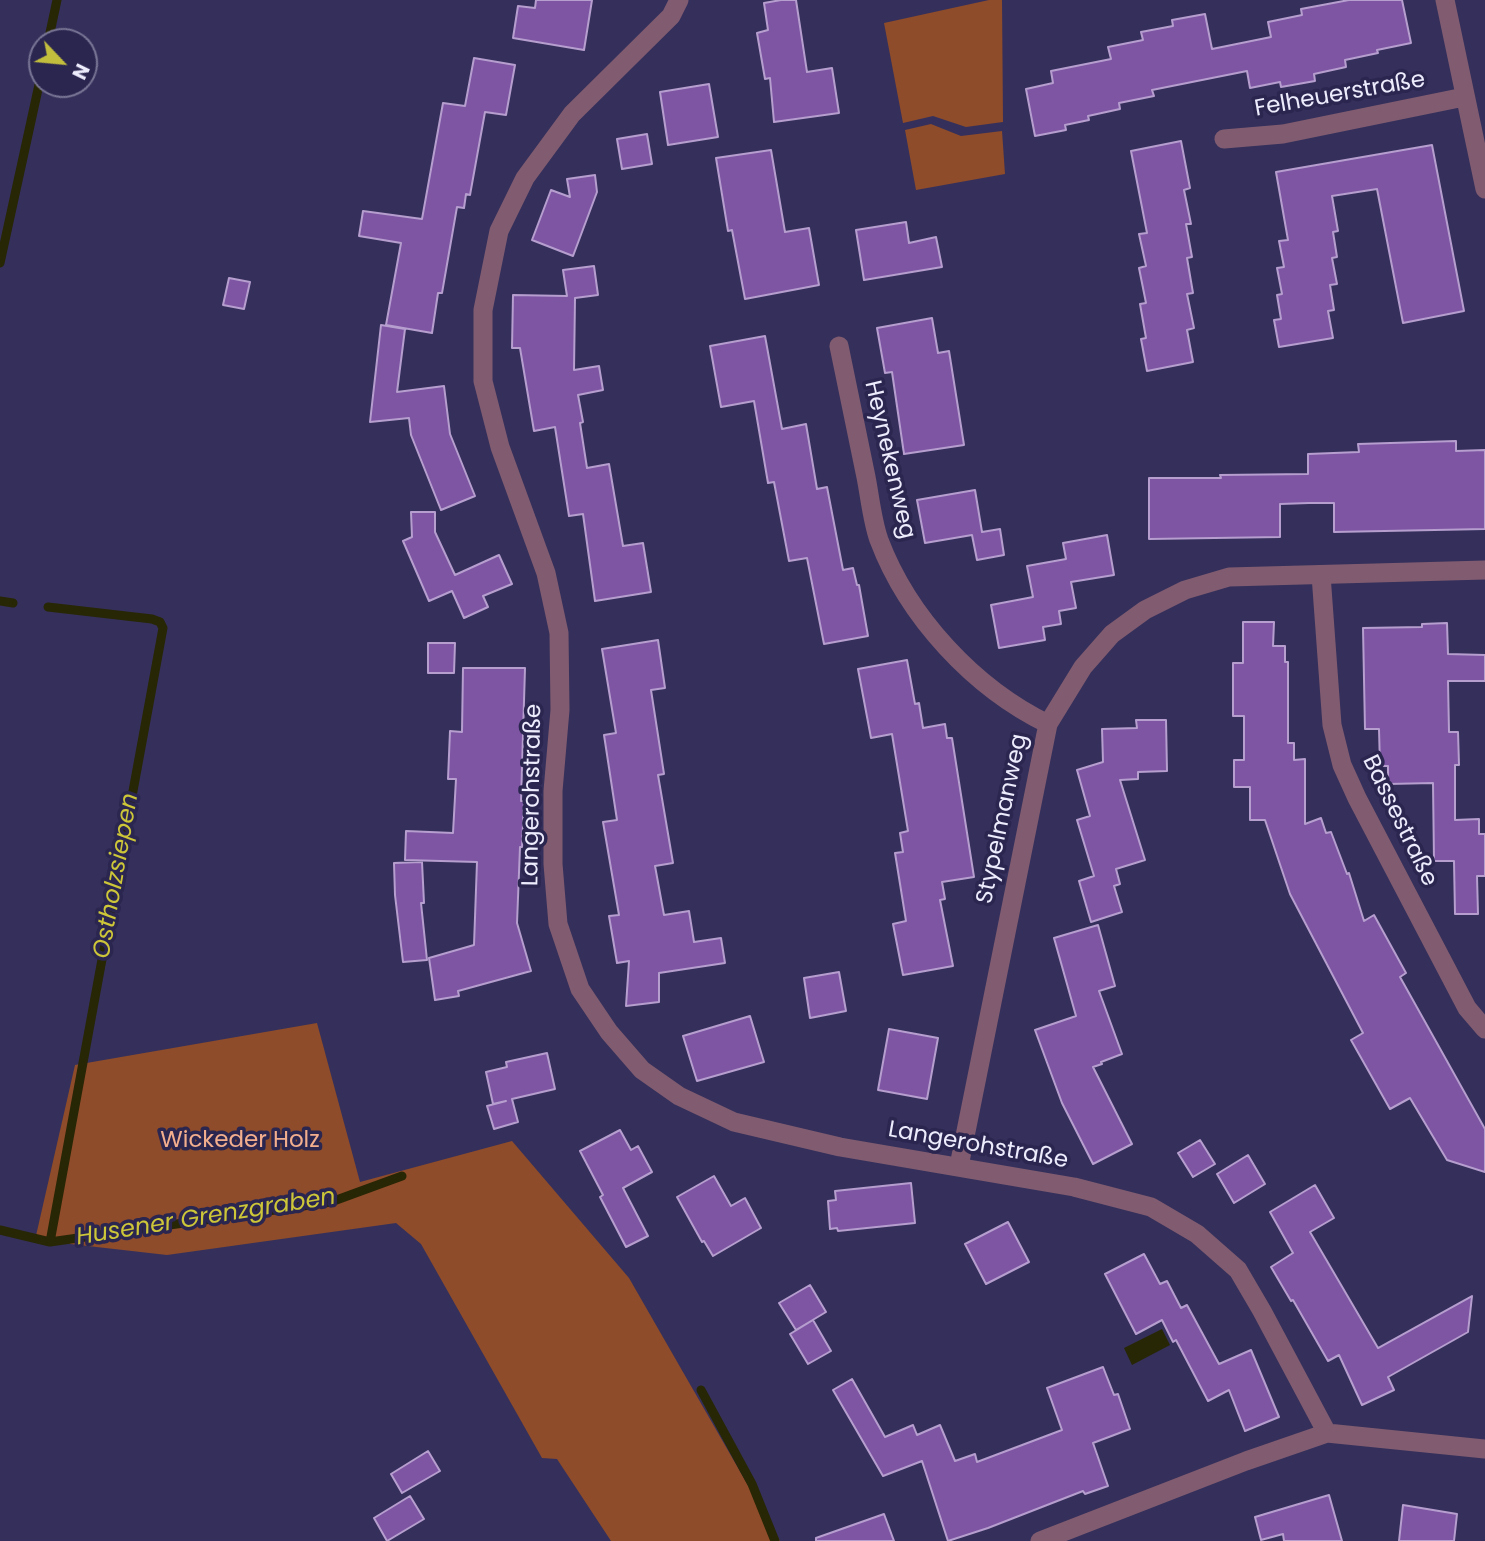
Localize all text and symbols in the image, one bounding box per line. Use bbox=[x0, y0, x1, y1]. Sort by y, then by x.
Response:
north arrow bbox=[28, 28, 98, 98]
text: N bbox=[65, 59, 96, 84]
street label: Felheuerstraße bbox=[1253, 66, 1427, 124]
street label: Heynekenweg bbox=[857, 378, 921, 542]
street label: Langerohstraße bbox=[518, 704, 548, 886]
street label: Stypelmanweg bbox=[972, 732, 1034, 906]
street label: Bassestraße bbox=[1355, 751, 1443, 891]
water label: Ostholzsiepen bbox=[88, 791, 146, 961]
street label: Langerohstraße bbox=[886, 1117, 1070, 1175]
park label: Wickeder Holz bbox=[160, 1127, 320, 1155]
water label: Husener Grenzgraben bbox=[74, 1183, 338, 1253]

